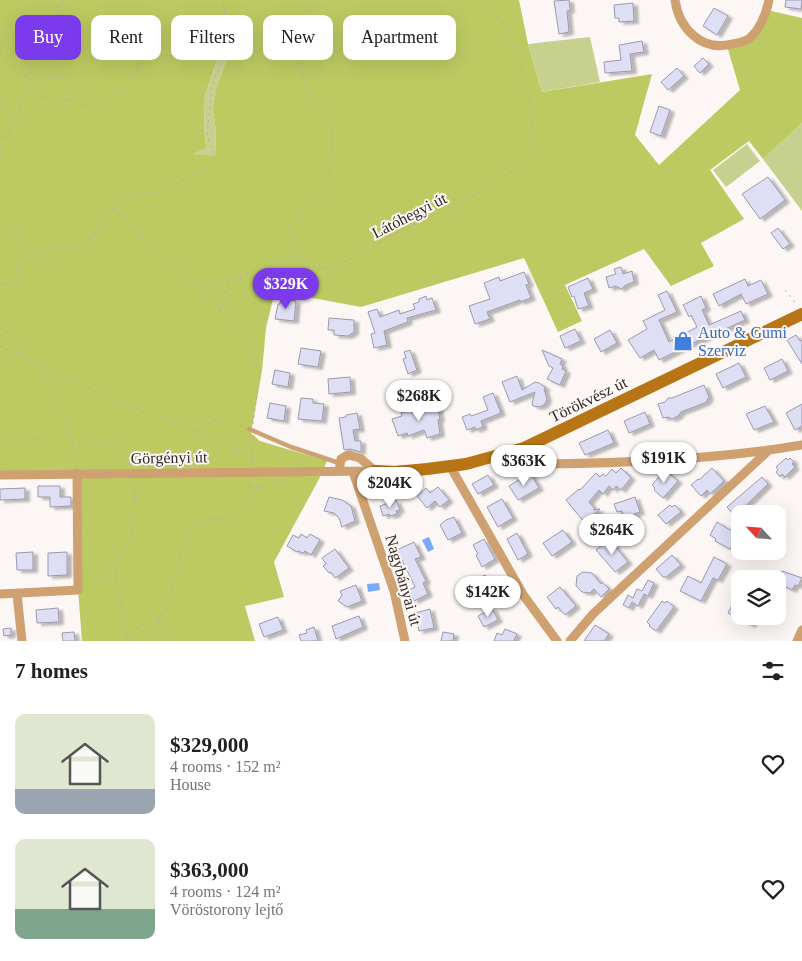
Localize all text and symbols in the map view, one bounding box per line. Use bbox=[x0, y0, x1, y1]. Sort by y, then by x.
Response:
chip: Buy bbox=[15, 15, 81, 60]
chip: Rent bbox=[91, 15, 161, 60]
chip: Filters bbox=[171, 15, 253, 60]
chip: New bbox=[263, 15, 333, 60]
chip: Apartment bbox=[343, 15, 456, 60]
street label: Látóhegyi út bbox=[369, 189, 450, 242]
pin: $329K bbox=[251, 268, 321, 310]
text: $329K bbox=[264, 275, 308, 292]
place label: Auto & Gumi Szerviz bbox=[698, 324, 787, 359]
shop icon: Auto & Gumi Szerviz bbox=[672, 330, 694, 352]
street label: Törökvész út bbox=[547, 373, 630, 425]
pin: $268K bbox=[384, 380, 454, 422]
text: $268K bbox=[397, 387, 441, 404]
pin: $191K bbox=[629, 442, 699, 484]
pin: $363K bbox=[489, 444, 559, 487]
street label: Görgényi út bbox=[131, 448, 208, 468]
text: $191K bbox=[642, 449, 686, 466]
text: $363K bbox=[502, 452, 546, 469]
pin: $204K bbox=[355, 466, 425, 509]
text: $204K bbox=[368, 474, 412, 491]
north arrow bbox=[731, 505, 786, 560]
map controls bbox=[731, 505, 786, 625]
pin: $264K bbox=[577, 514, 647, 556]
text: $264K bbox=[590, 521, 634, 538]
street label: Nagybányai út bbox=[381, 533, 425, 628]
button: layers bbox=[731, 570, 786, 625]
pin: $142K bbox=[453, 576, 523, 618]
text: $142K bbox=[466, 583, 510, 600]
icon: filters bbox=[759, 657, 787, 685]
text: 7 homes bbox=[15, 659, 88, 683]
text: $329,000 bbox=[170, 733, 249, 757]
icon: home bbox=[55, 734, 115, 794]
icon: heart bbox=[759, 750, 787, 778]
text: 4 rooms · 152 m² bbox=[170, 758, 281, 775]
text: House bbox=[170, 776, 211, 793]
text: $363,000 bbox=[170, 858, 249, 882]
icon: home bbox=[55, 859, 115, 919]
icon: heart bbox=[759, 875, 787, 903]
text: 4 rooms · 124 m² bbox=[170, 883, 281, 900]
text: Vöröstorony lejtő bbox=[170, 901, 283, 918]

